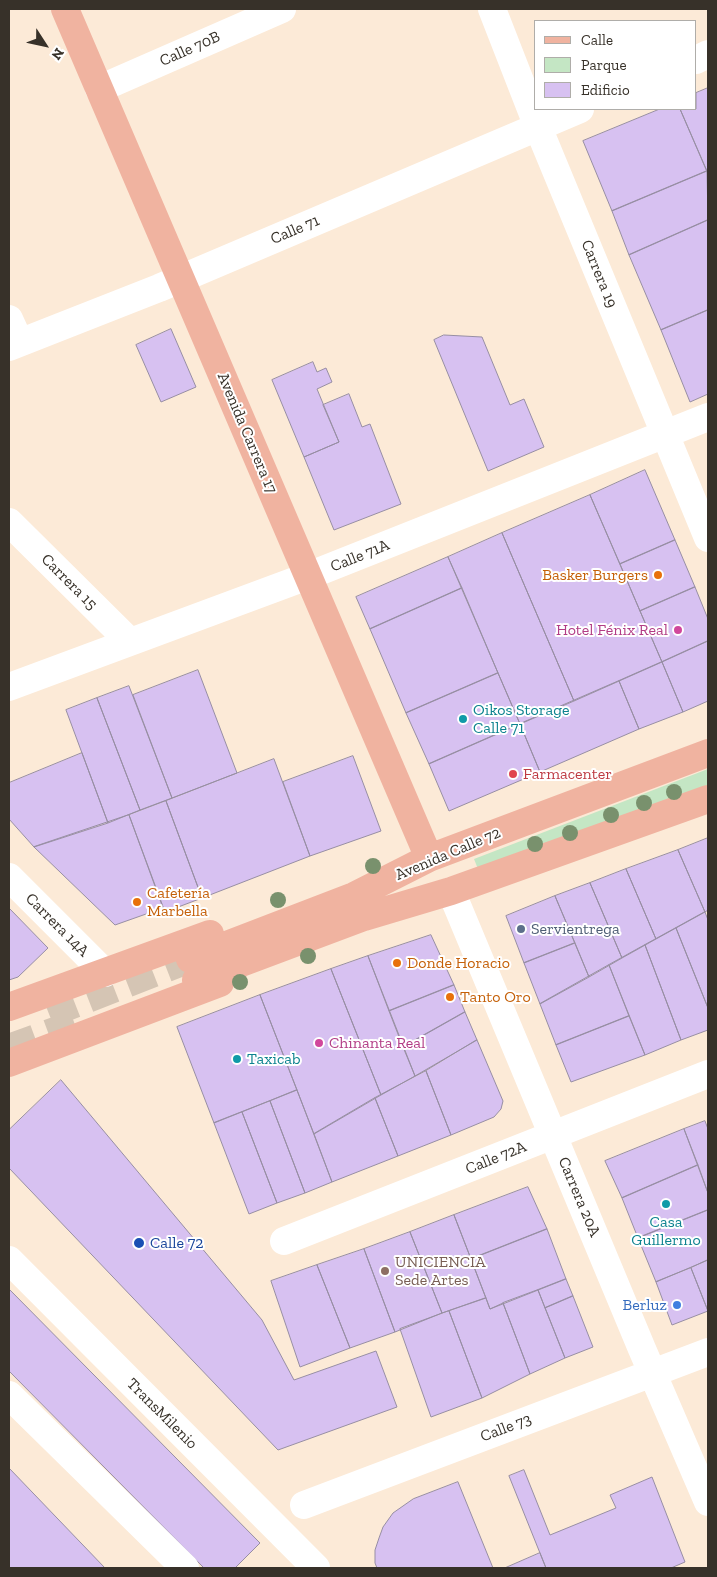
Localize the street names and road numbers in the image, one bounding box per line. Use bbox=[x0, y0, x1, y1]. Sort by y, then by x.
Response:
street label: Calle 70B bbox=[157, 27, 223, 71]
street label: Calle 71 bbox=[268, 211, 322, 249]
street label: Carrera 19 bbox=[577, 237, 621, 311]
street label: Avenida Carrera 17 bbox=[213, 370, 281, 496]
street label: Calle 71A bbox=[328, 536, 392, 576]
street label: Carrera 15 bbox=[37, 550, 101, 614]
street label: Avenida Calle 72 bbox=[393, 823, 503, 885]
street label: Carrera 14A bbox=[21, 889, 93, 961]
street label: Calle 72A bbox=[463, 1137, 529, 1179]
street label: Carrera 20A bbox=[554, 1154, 604, 1240]
street label: TransMilenio bbox=[123, 1375, 201, 1453]
street label: Calle 73 bbox=[478, 1410, 534, 1446]

